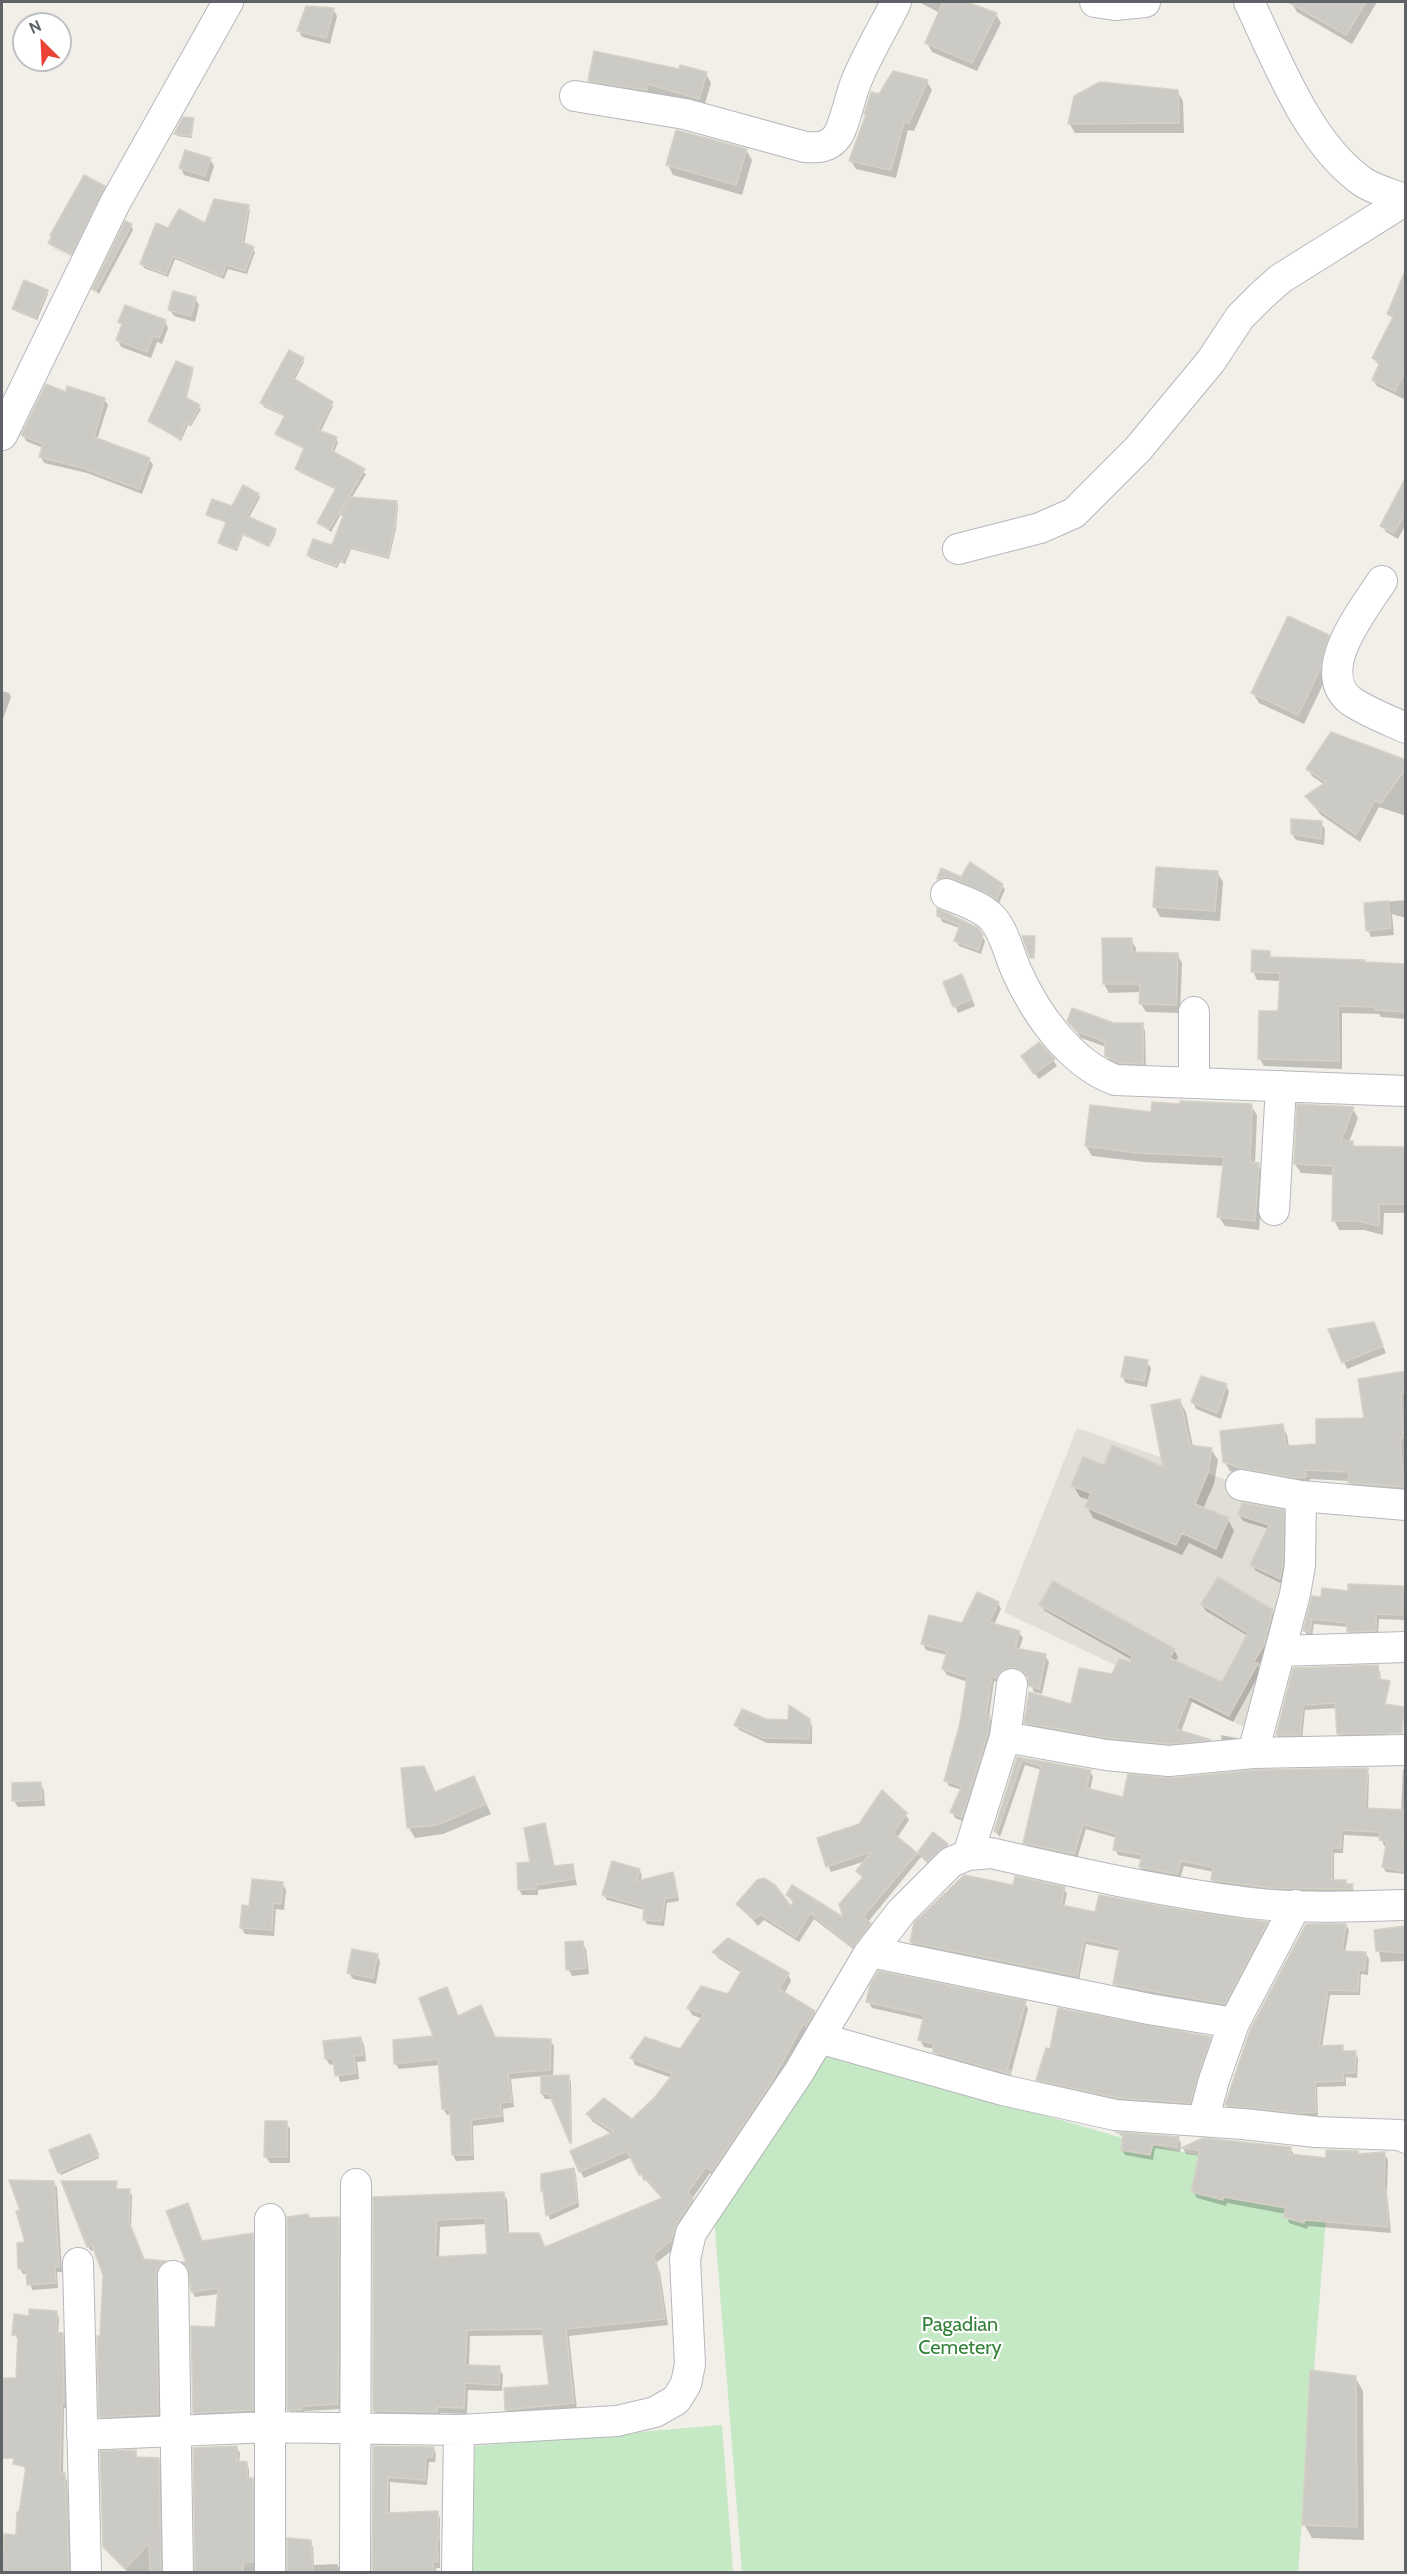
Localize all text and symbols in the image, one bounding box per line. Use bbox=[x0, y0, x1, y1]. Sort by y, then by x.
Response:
north arrow bbox=[12, 12, 72, 72]
text: N bbox=[26, 16, 44, 38]
park label: Pagadian Cemetery bbox=[918, 2313, 1002, 2360]

